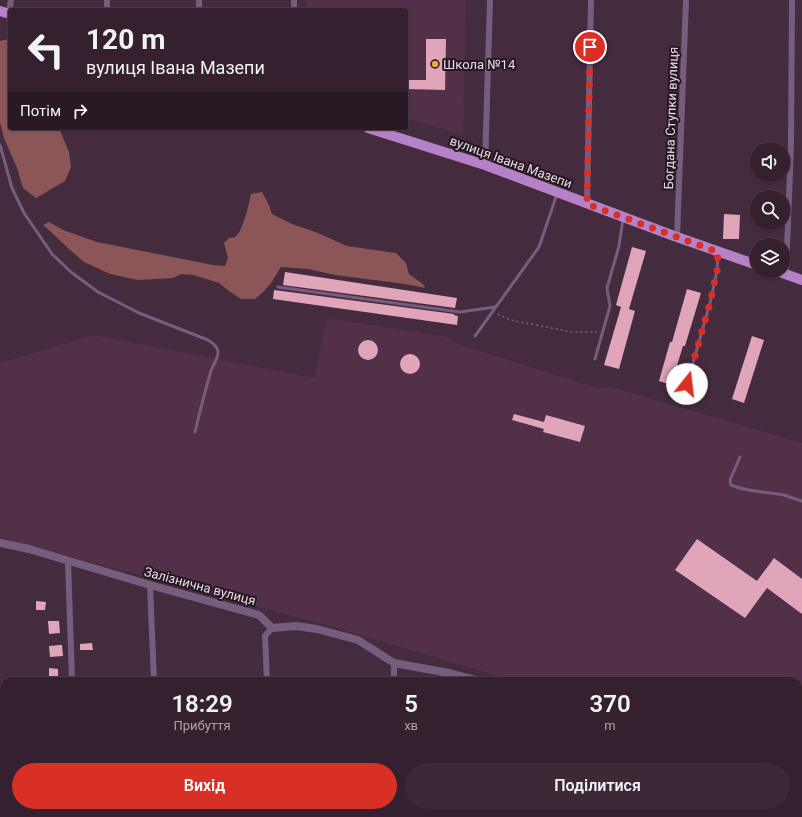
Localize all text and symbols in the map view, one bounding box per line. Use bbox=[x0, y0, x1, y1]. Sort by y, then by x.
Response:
text: 120 m bbox=[86, 23, 165, 56]
icon: left bbox=[20, 24, 72, 76]
pin bbox=[573, 30, 607, 64]
icon: arrive bbox=[579, 36, 601, 58]
street label: Богдана Ступки вулиця bbox=[661, 46, 681, 190]
text: вулиця Івана Мазепи bbox=[86, 57, 265, 78]
place label: Школа №14 bbox=[443, 57, 516, 72]
marker: Школа №14 bbox=[430, 59, 440, 69]
icon: right bbox=[69, 100, 91, 122]
text: Потім bbox=[20, 102, 61, 120]
street label: вулиця Івана Мазепи bbox=[448, 133, 574, 191]
map controls bbox=[750, 142, 790, 278]
button: sound bbox=[750, 142, 790, 182]
button: search bbox=[750, 190, 790, 230]
button: layers bbox=[750, 238, 790, 278]
position arrow bbox=[666, 363, 708, 405]
street label: Залізнична вулиця bbox=[142, 564, 258, 608]
text: 18:29 bbox=[171, 690, 233, 718]
text: 5 bbox=[404, 690, 418, 718]
text: 370 bbox=[589, 690, 631, 718]
text: Прибуття bbox=[174, 718, 231, 733]
text: хв bbox=[404, 718, 418, 733]
text: m bbox=[604, 718, 616, 733]
button: Вихід bbox=[12, 763, 397, 809]
button: Поділитися bbox=[405, 763, 790, 809]

